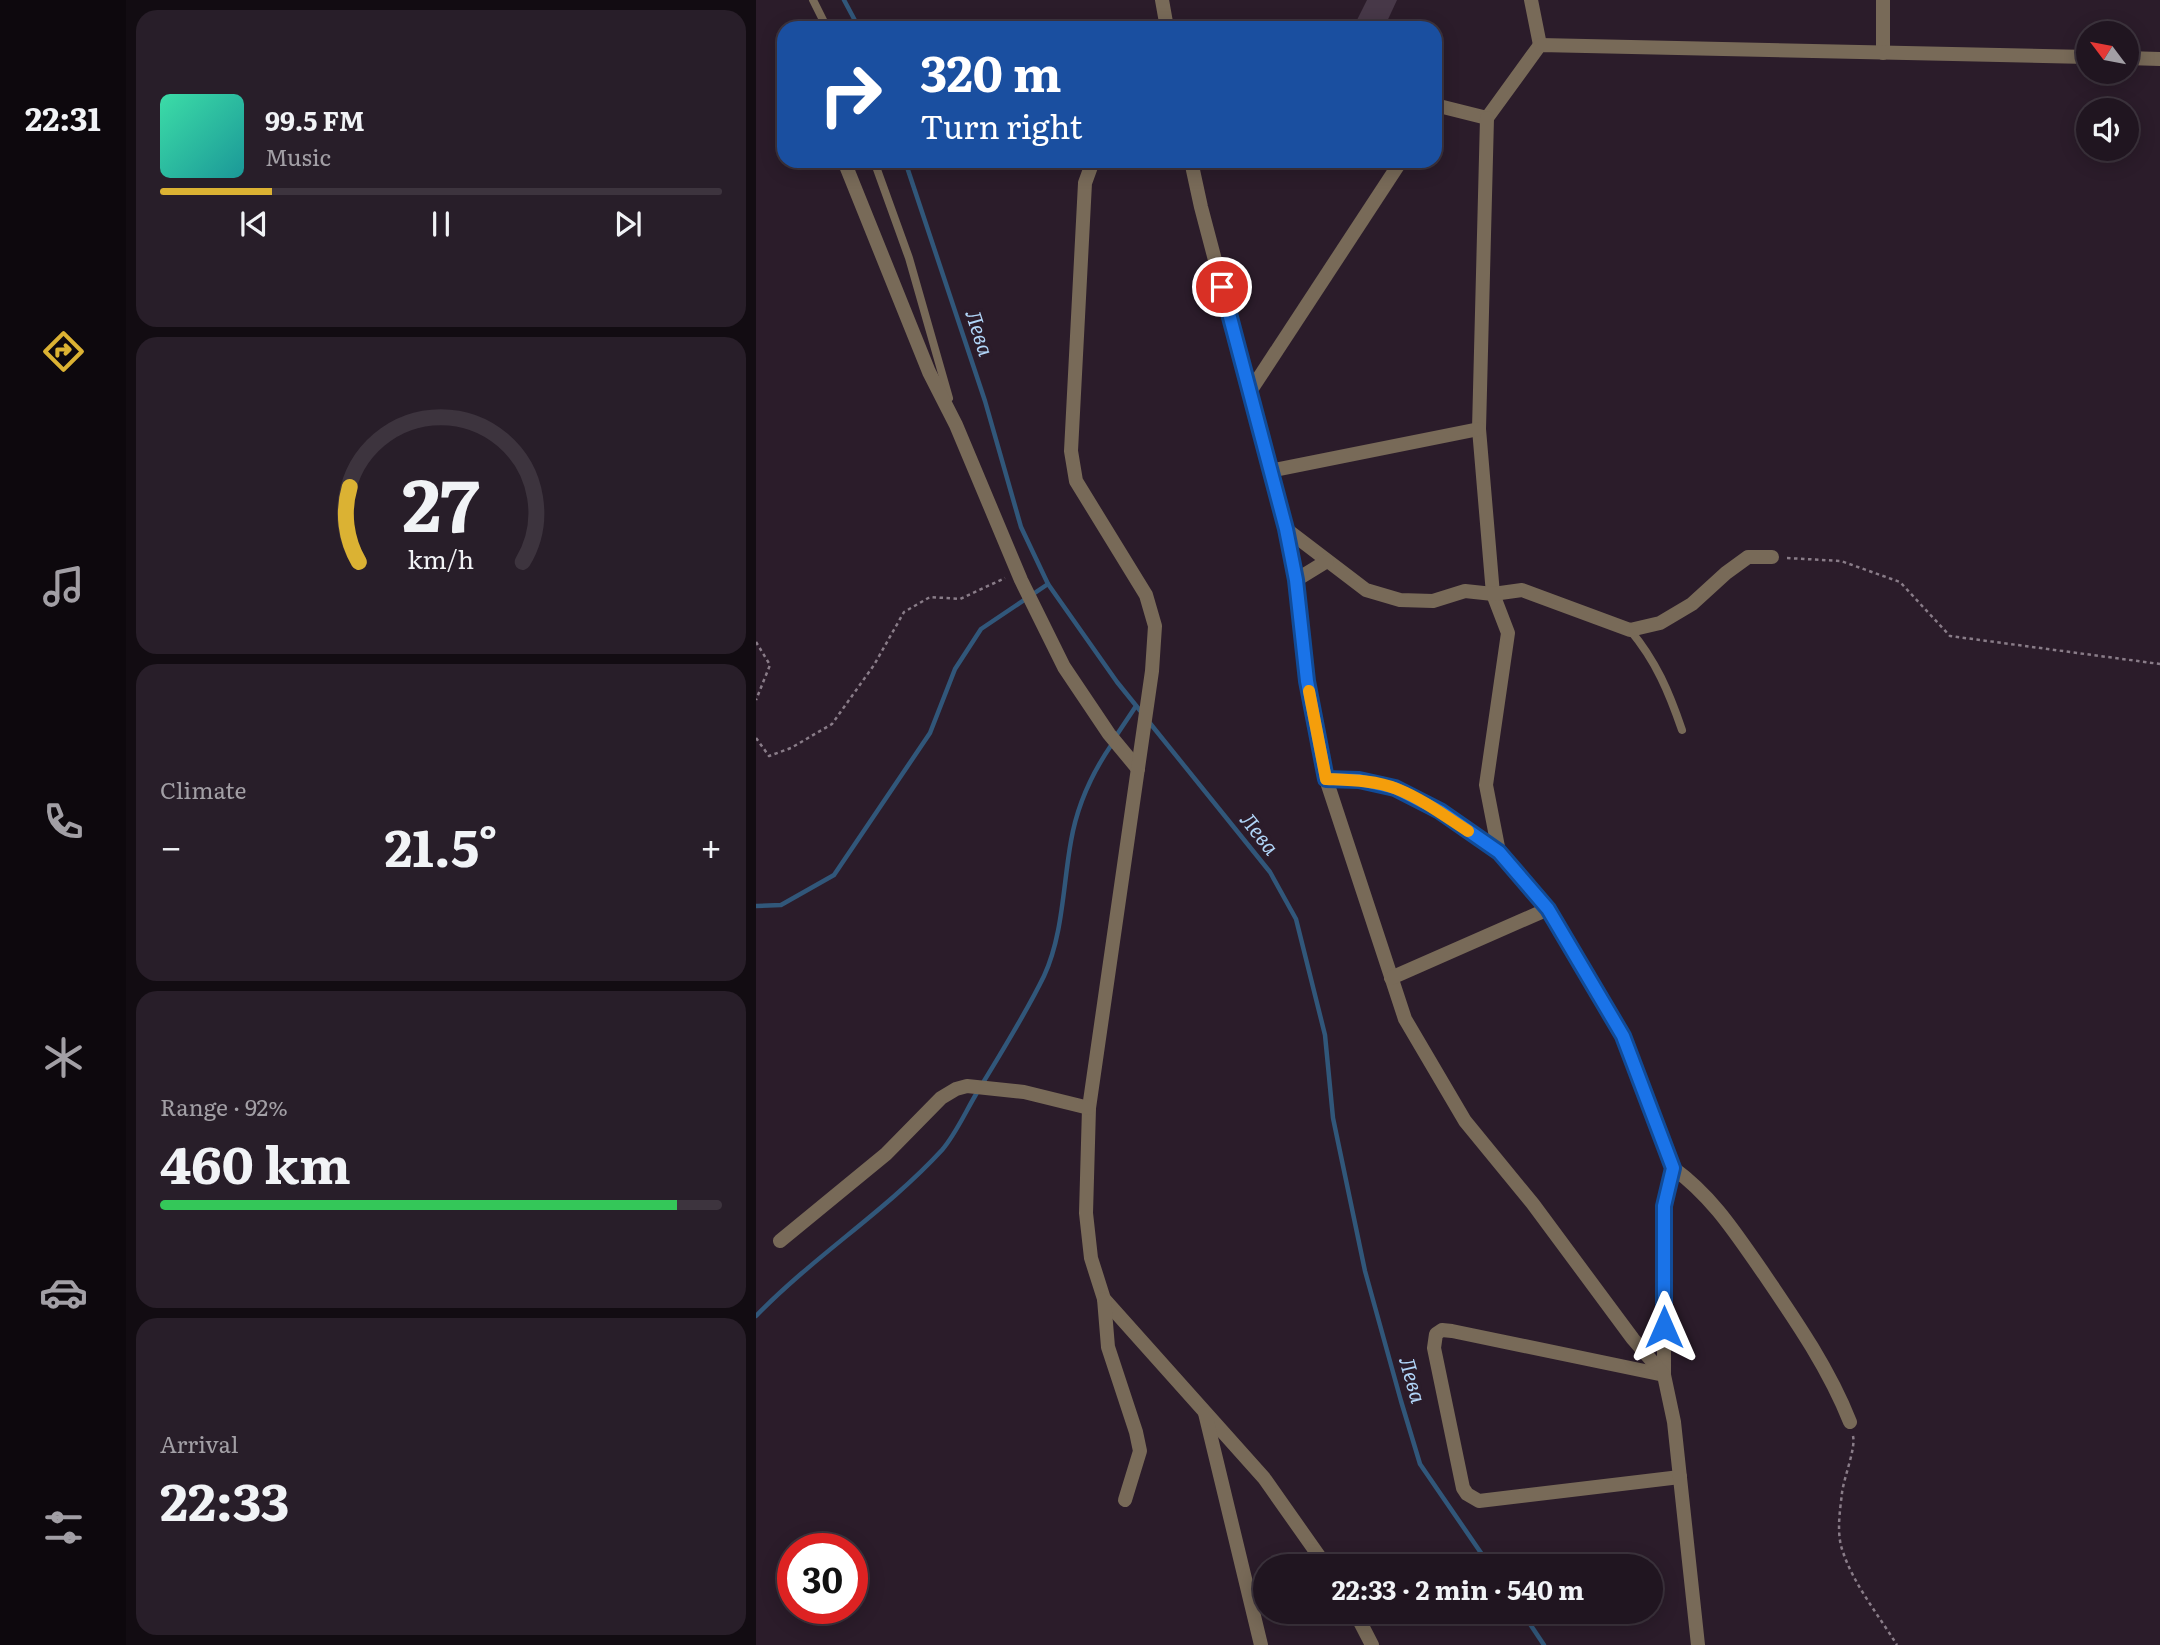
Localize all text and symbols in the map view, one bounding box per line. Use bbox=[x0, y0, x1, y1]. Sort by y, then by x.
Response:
north arrow bbox=[2076, 21, 2138, 84]
map controls bbox=[2076, 21, 2139, 161]
text: 320 m bbox=[920, 34, 1062, 107]
icon: right bbox=[805, 49, 896, 140]
text: 22:31 bbox=[25, 93, 101, 141]
button: sound bbox=[2076, 98, 2139, 161]
text: 99.5 FM bbox=[265, 100, 365, 139]
text: Turn right bbox=[920, 101, 1082, 149]
text: Music bbox=[265, 139, 331, 173]
icon: previous bbox=[235, 205, 273, 243]
icon: pause bbox=[422, 205, 460, 243]
icon: next bbox=[609, 205, 647, 243]
pin bbox=[1192, 257, 1252, 317]
icon: arrive bbox=[1203, 268, 1241, 306]
water label: Лева bbox=[959, 305, 1003, 359]
icon: directions bbox=[39, 327, 88, 376]
text: 27 bbox=[402, 446, 480, 554]
text: km/h bbox=[408, 539, 474, 576]
icon: music bbox=[39, 562, 88, 611]
text: Climate bbox=[160, 772, 246, 806]
icon: phone bbox=[39, 797, 88, 846]
water label: Лева bbox=[1234, 804, 1288, 861]
text: 21.5° bbox=[384, 806, 498, 883]
text: − bbox=[160, 816, 182, 873]
text: + bbox=[700, 816, 722, 873]
icon: climate bbox=[39, 1033, 88, 1082]
text: Range · 92% bbox=[160, 1089, 288, 1123]
text: 460 km bbox=[160, 1123, 351, 1200]
icon: car bbox=[39, 1268, 88, 1317]
position arrow bbox=[1627, 1290, 1701, 1364]
water label: Лева bbox=[1393, 1352, 1436, 1406]
text: Arrival bbox=[160, 1426, 239, 1460]
text: 22:33 bbox=[160, 1460, 290, 1537]
icon: filters bbox=[39, 1503, 88, 1552]
speed limit sign: 30 bbox=[777, 1533, 868, 1624]
text: 22:33 · 2 min · 540 m bbox=[1332, 1569, 1584, 1608]

